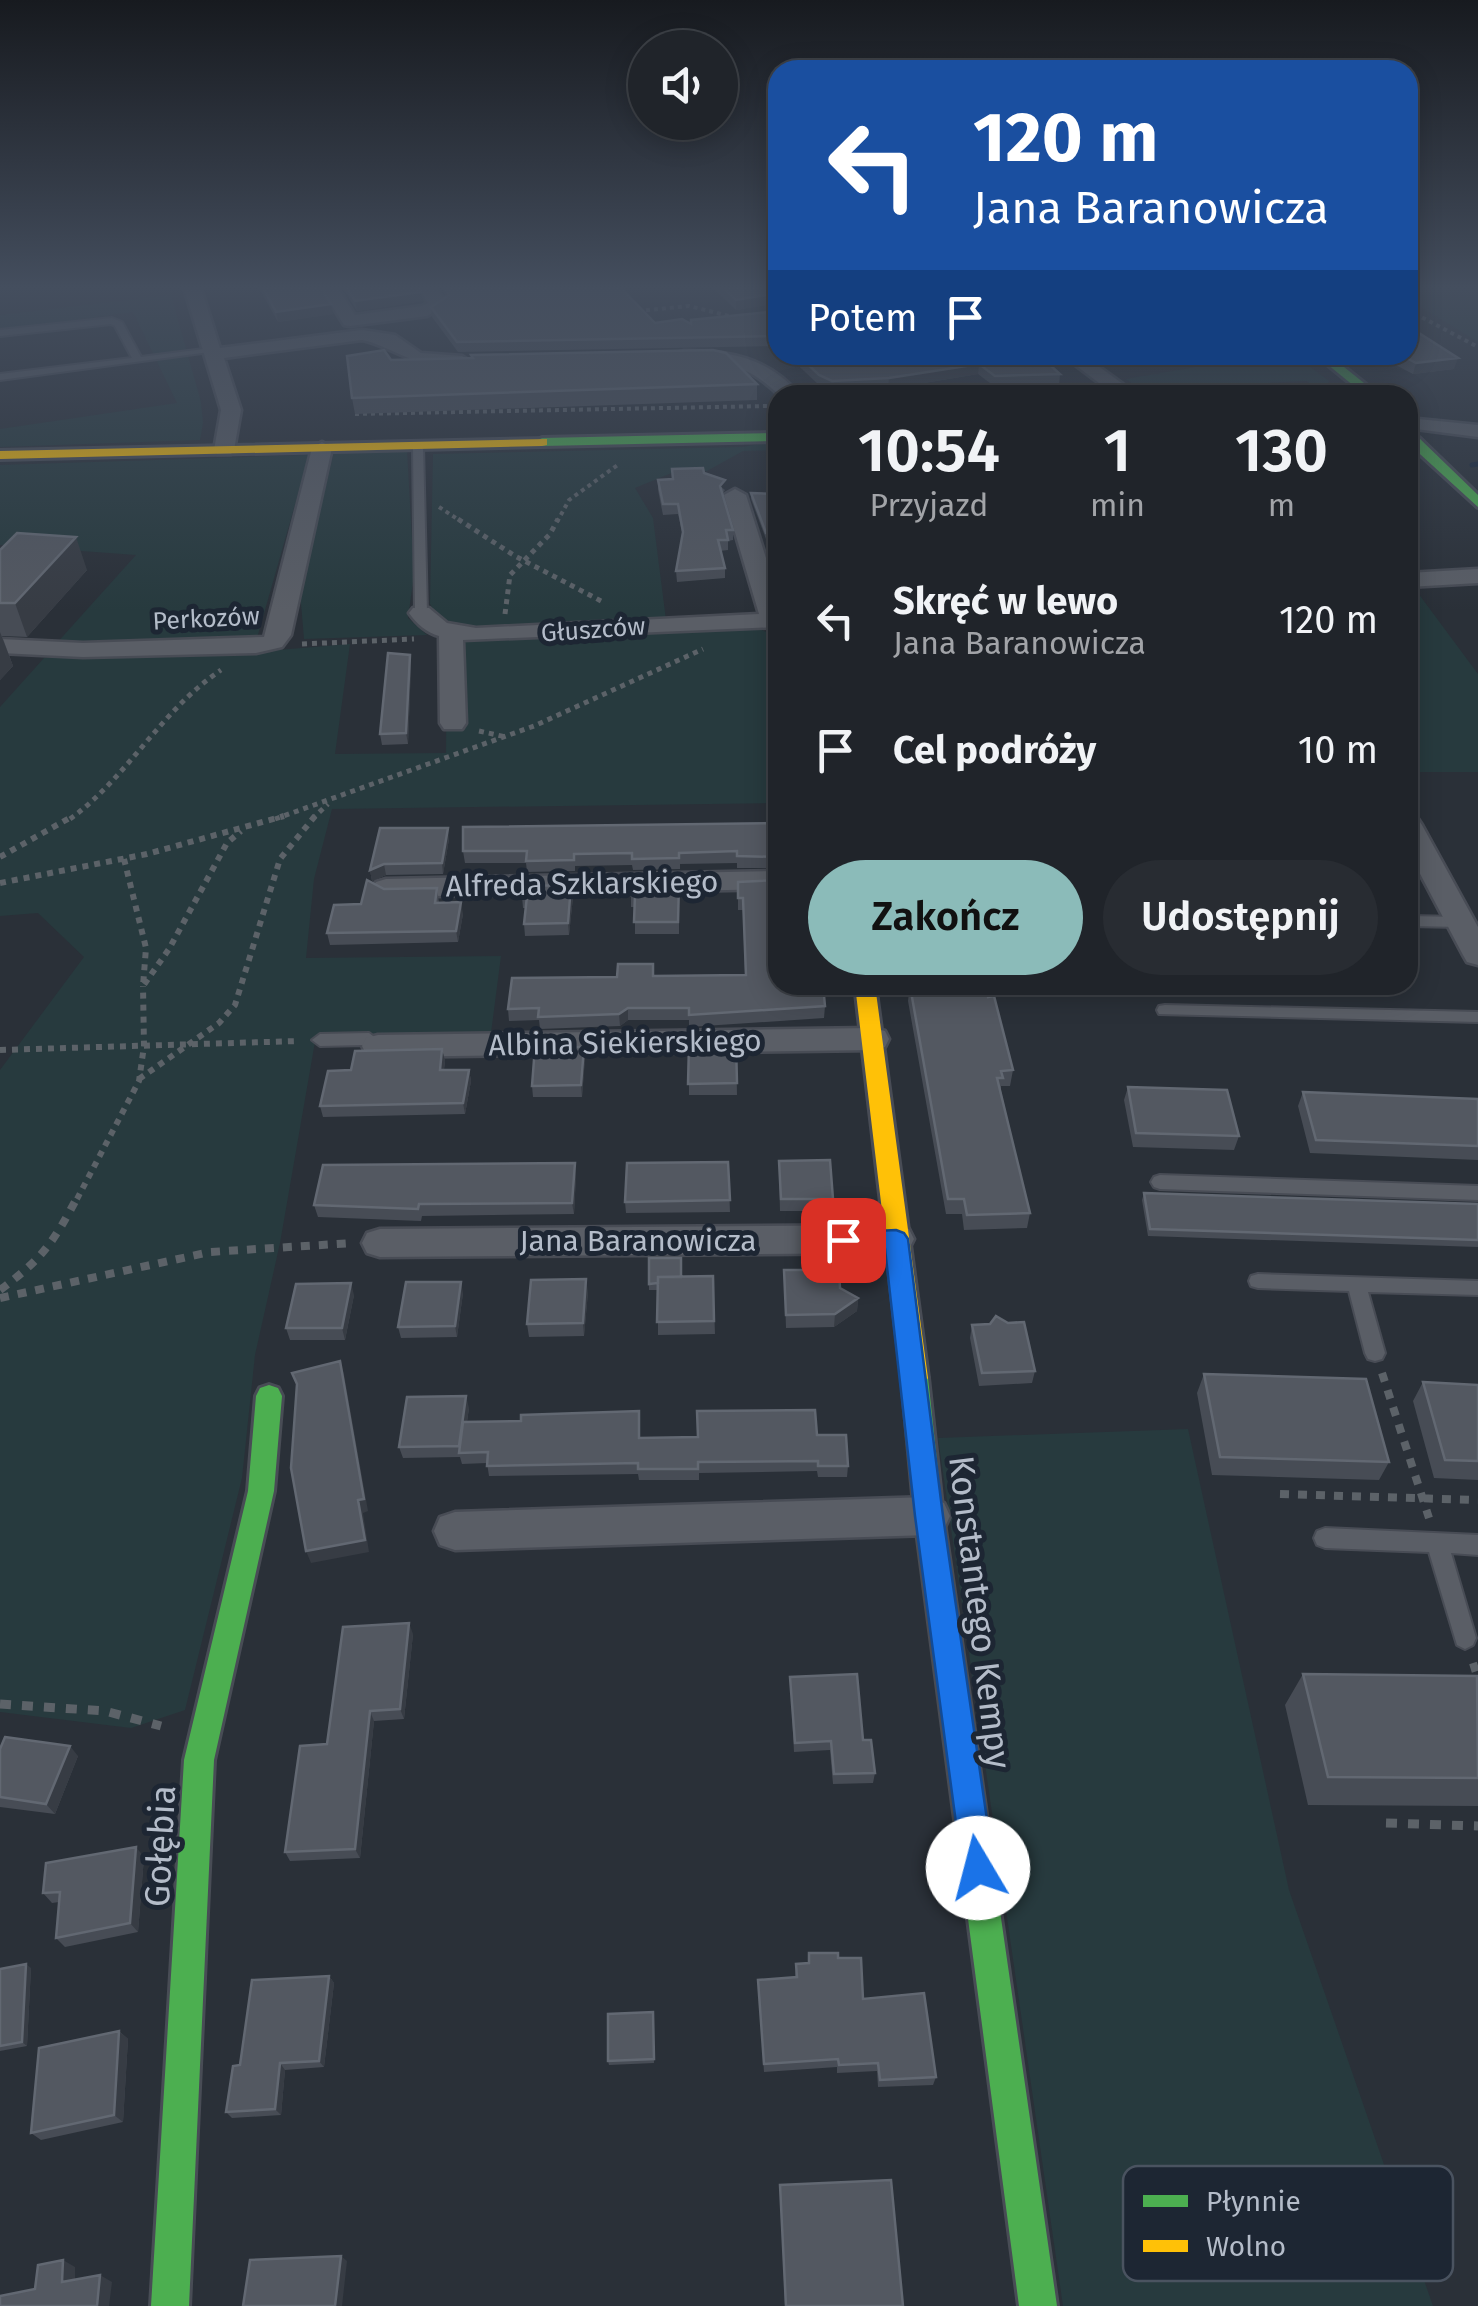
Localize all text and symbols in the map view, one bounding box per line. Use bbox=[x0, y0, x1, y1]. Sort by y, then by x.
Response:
map controls bbox=[628, 30, 738, 140]
button: sound bbox=[628, 30, 738, 140]
text: 120 m bbox=[973, 96, 1158, 180]
icon: left bbox=[808, 100, 938, 230]
text: Jana Baranowicza bbox=[973, 181, 1329, 235]
icon: arrive bbox=[938, 290, 993, 345]
text: Potem bbox=[808, 295, 918, 341]
text: 10:54 bbox=[858, 415, 1000, 487]
text: 1 bbox=[1104, 415, 1131, 487]
text: 130 bbox=[1235, 415, 1328, 487]
text: Przyjazd bbox=[869, 486, 988, 524]
text: min bbox=[1090, 486, 1145, 524]
text: m bbox=[1268, 486, 1295, 524]
text: Skręć w lewo bbox=[893, 578, 1118, 624]
icon: left bbox=[808, 593, 863, 648]
text: 120 m bbox=[1279, 597, 1378, 643]
street label: Perkozów bbox=[152, 601, 260, 637]
street label: Głuszców bbox=[540, 611, 646, 649]
text: Jana Baranowicza bbox=[893, 624, 1146, 662]
icon: arrive bbox=[808, 723, 863, 778]
text: Cel podróży bbox=[893, 727, 1096, 773]
text: 10 m bbox=[1298, 727, 1378, 773]
button: Zakończ bbox=[808, 860, 1083, 975]
button: Udostępnij bbox=[1103, 860, 1378, 975]
street label: Alfreda Szklarskiego bbox=[445, 864, 719, 904]
street label: Albina Siekierskiego bbox=[488, 1023, 762, 1063]
pin bbox=[801, 1198, 886, 1283]
icon: arrive bbox=[816, 1213, 871, 1268]
street label: Jana Baranowicza bbox=[519, 1223, 757, 1259]
street label: Konstantego Kempy bbox=[940, 1453, 1020, 1771]
street label: Gołębia bbox=[136, 1784, 184, 1908]
position arrow bbox=[926, 1816, 1030, 1920]
legend bbox=[1123, 2166, 1453, 2281]
text: Płynnie bbox=[1206, 2185, 1301, 2218]
text: Wolno bbox=[1206, 2230, 1286, 2263]

